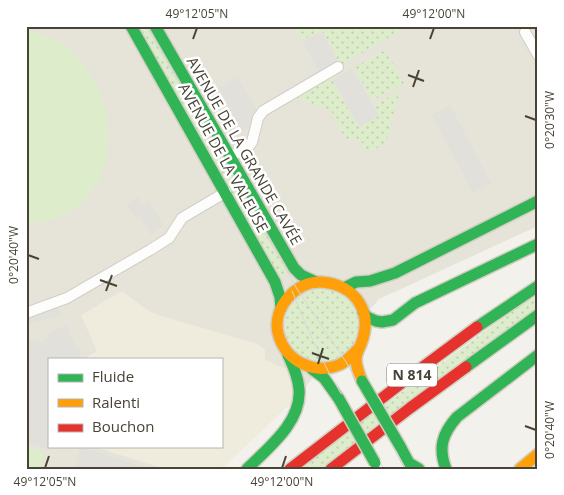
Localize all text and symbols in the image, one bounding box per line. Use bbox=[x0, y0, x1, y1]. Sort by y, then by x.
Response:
text: 49°12'05"N bbox=[166, 5, 228, 22]
text: 49°12'00"N bbox=[403, 5, 465, 22]
street label: AVENUE DE LA GRANDE CAVÉE bbox=[183, 53, 307, 248]
street label: AVENUE DE LA VALEUSE bbox=[174, 79, 273, 236]
text: 0°20'30"W bbox=[541, 91, 558, 149]
text: 0°20'40"W bbox=[5, 226, 22, 284]
legend bbox=[48, 358, 222, 448]
road number: N 814 bbox=[387, 364, 437, 386]
text: Fluide bbox=[92, 366, 134, 386]
text: Ralenti bbox=[92, 392, 140, 412]
text: 0°20'40"W bbox=[541, 401, 558, 459]
text: Bouchon bbox=[92, 416, 155, 436]
text: 49°12'05"N bbox=[14, 473, 76, 490]
text: 49°12'00"N bbox=[251, 473, 313, 490]

